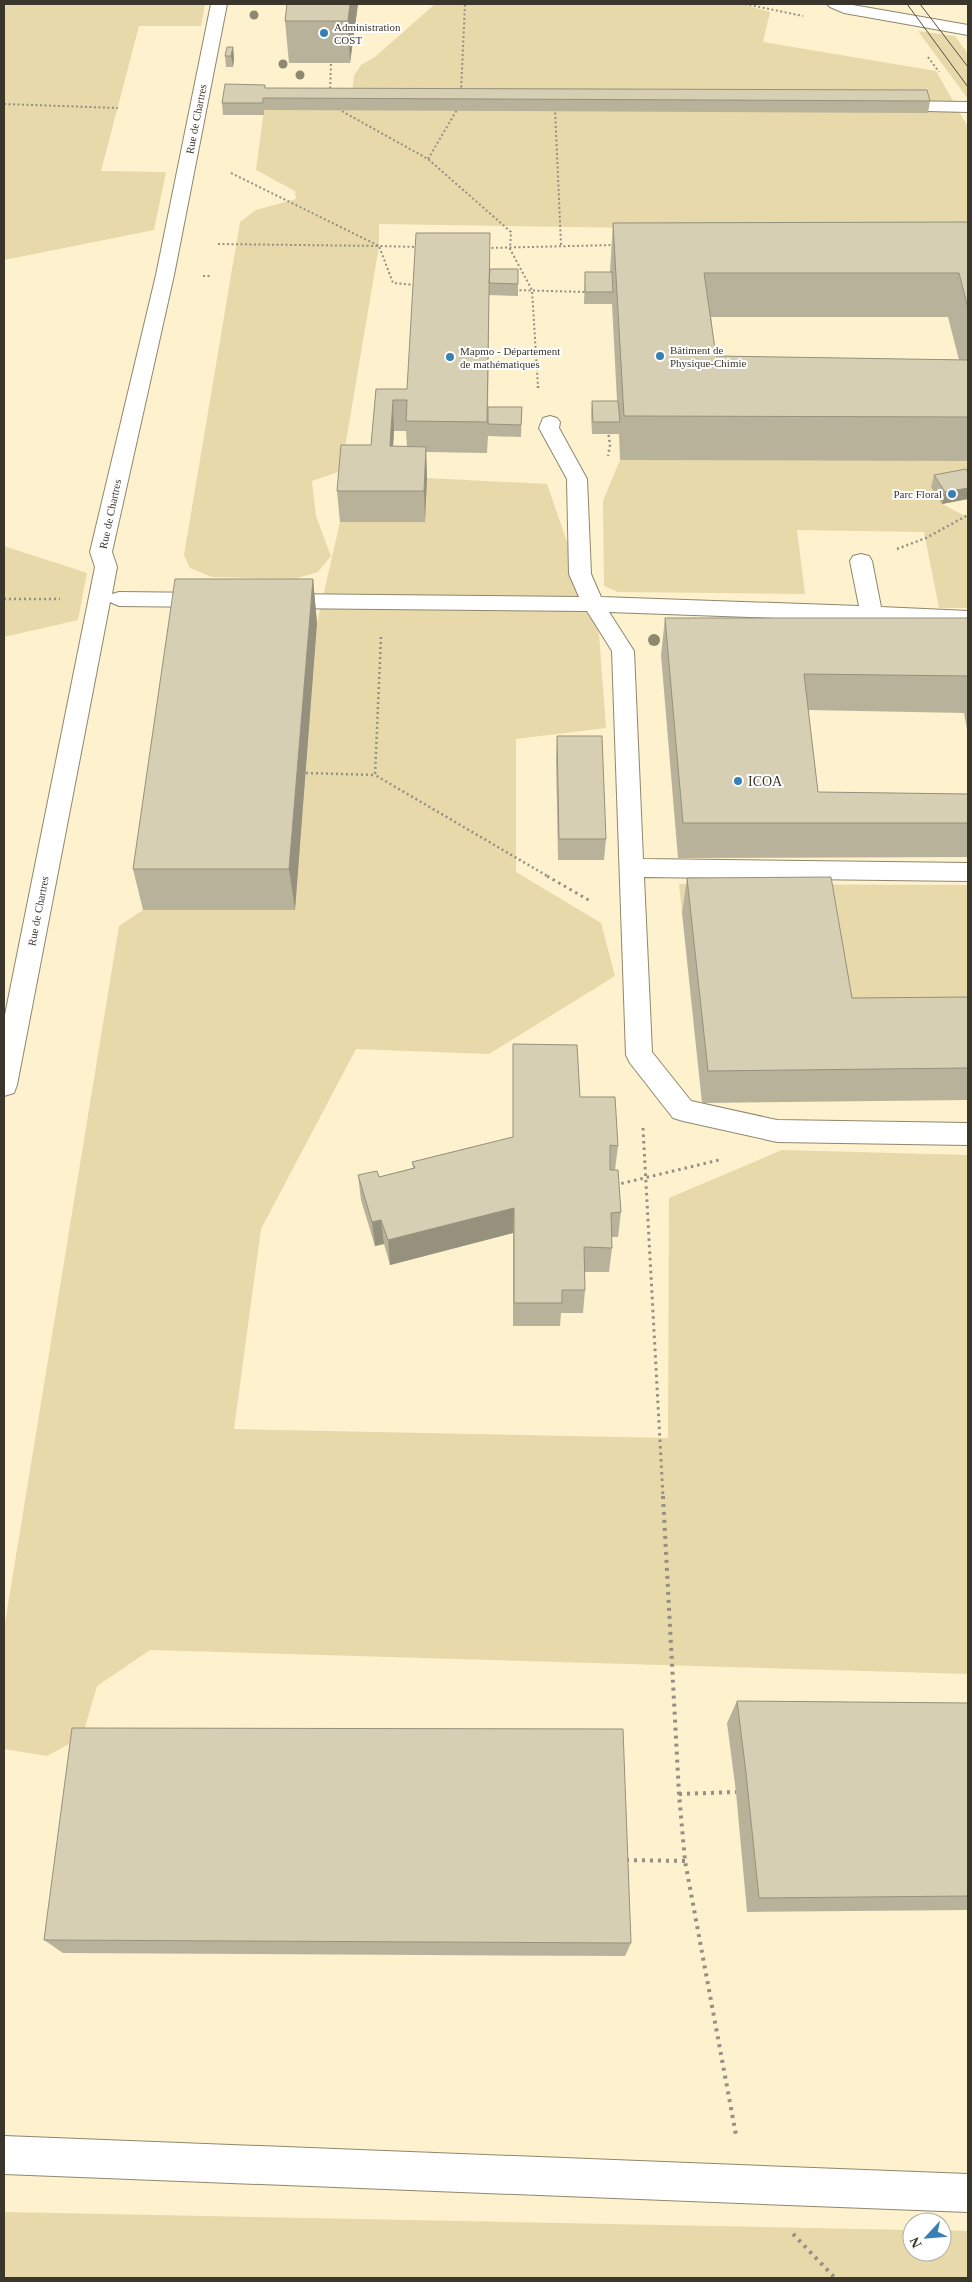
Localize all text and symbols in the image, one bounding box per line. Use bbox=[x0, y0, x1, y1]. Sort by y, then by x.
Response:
place label: Administration COST bbox=[334, 21, 401, 46]
marker: Administration COST bbox=[318, 27, 330, 39]
street label: Rue de Chartres bbox=[183, 83, 209, 155]
place label: Bâtiment de Physique-Chimie bbox=[670, 344, 747, 369]
place label: Mapmo - Département de mathématiques bbox=[460, 345, 560, 370]
marker: Bâtiment de Physique-Chimie bbox=[654, 350, 666, 362]
marker: Mapmo - Département de mathématiques bbox=[444, 351, 456, 363]
street label: Rue de Chartres bbox=[97, 478, 123, 550]
place label: Parc Floral bbox=[893, 488, 942, 500]
marker: Parc Floral bbox=[946, 488, 958, 500]
place label: ICOA bbox=[748, 774, 783, 789]
marker: ICOA bbox=[732, 775, 744, 787]
street label: Rue de Chartres bbox=[25, 875, 51, 947]
north arrow bbox=[902, 2212, 952, 2262]
text: N bbox=[907, 2235, 925, 2250]

